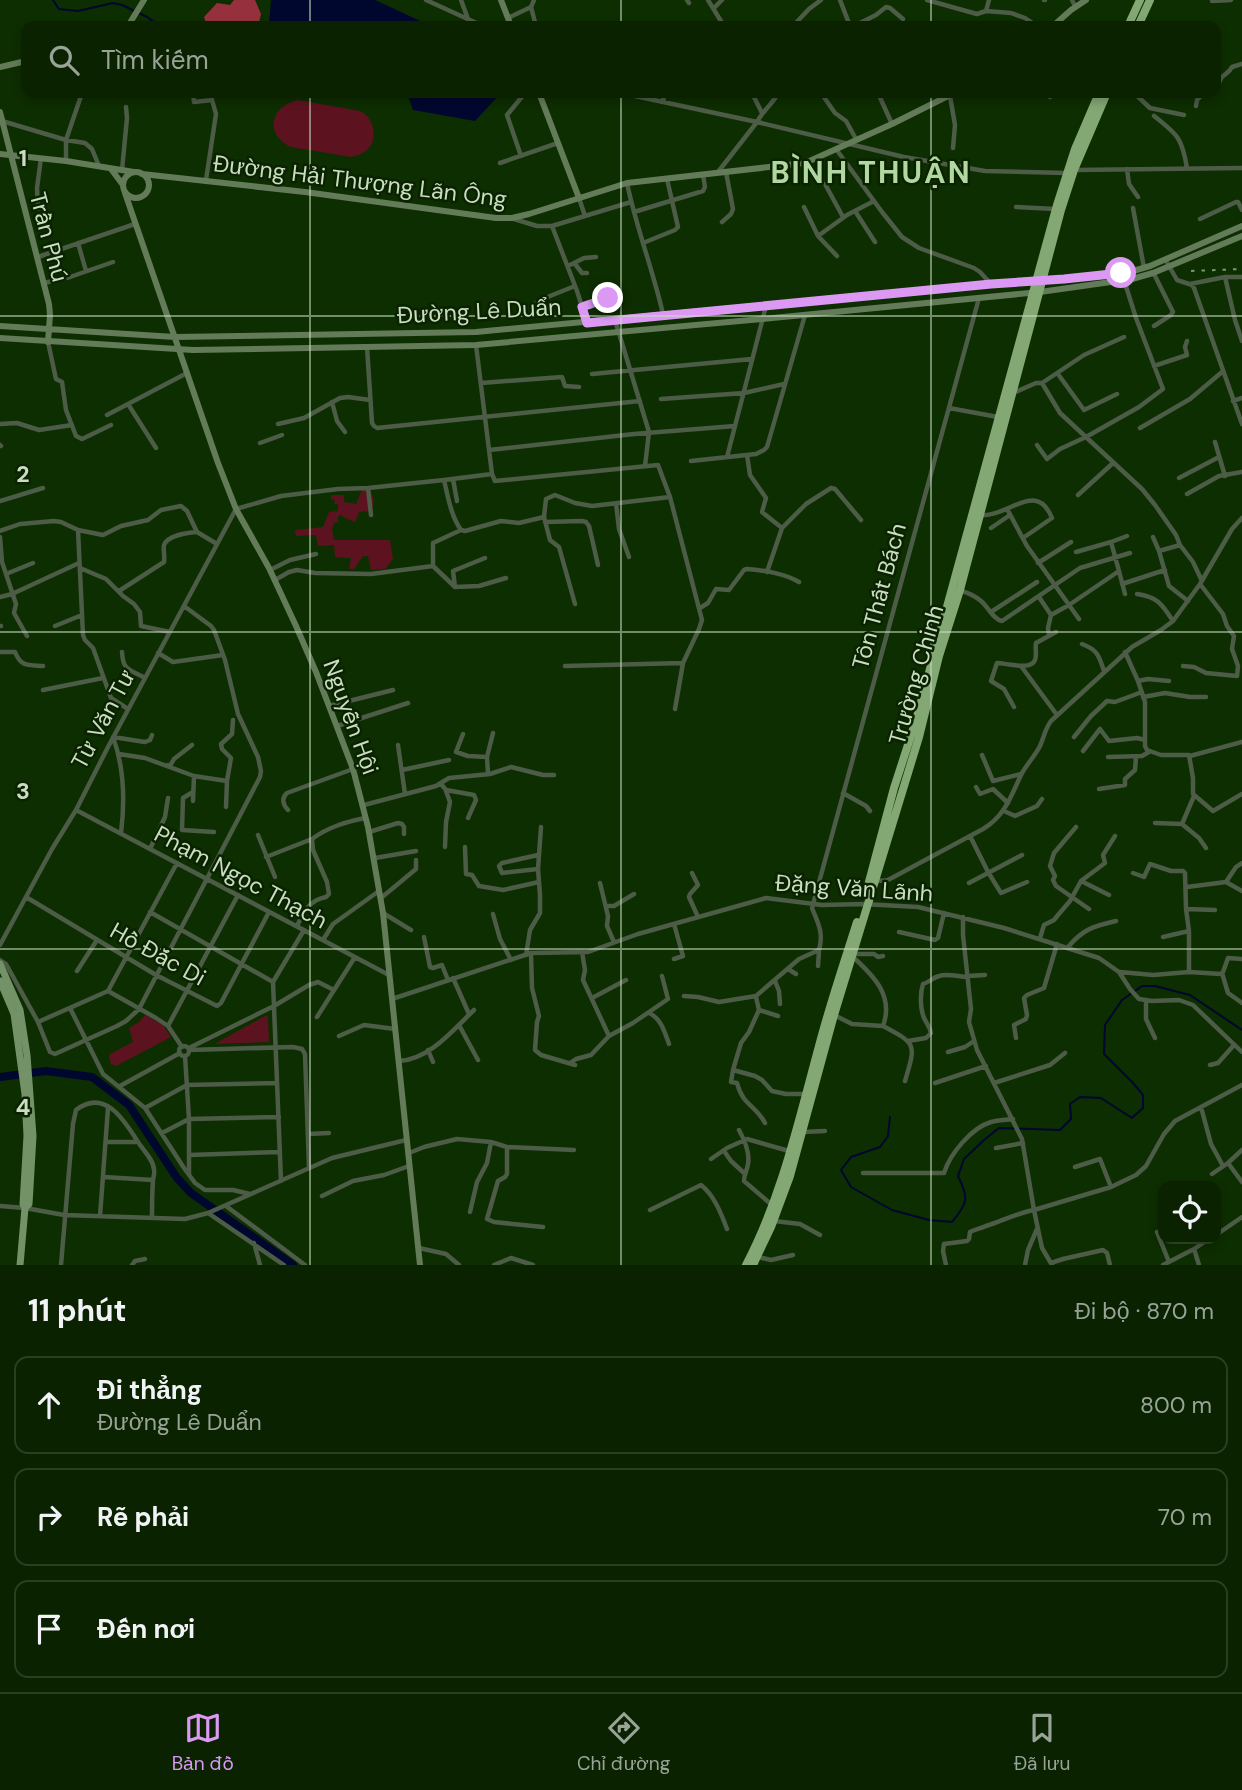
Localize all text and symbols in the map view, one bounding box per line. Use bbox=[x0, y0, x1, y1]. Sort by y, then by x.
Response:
search box bbox=[21, 21, 1221, 98]
icon: search bbox=[45, 41, 83, 79]
text: Tìm kiếm bbox=[101, 43, 209, 77]
text: 1 bbox=[19, 143, 27, 173]
street label: Đường Hải Thượng Lãn Ông bbox=[211, 148, 509, 214]
district label: BÌNH THUẬN bbox=[770, 153, 972, 192]
street label: Trần Phú bbox=[23, 189, 75, 285]
route start bbox=[1105, 257, 1136, 288]
route end bbox=[592, 282, 623, 313]
street label: Đường Lê Duẩn bbox=[396, 292, 562, 330]
text: 2 bbox=[16, 459, 30, 489]
street label: Tôn Thất Bách bbox=[845, 520, 913, 672]
street label: Trường Chinh bbox=[882, 601, 950, 749]
street label: Nguyễn Hội bbox=[316, 655, 386, 779]
street label: Từ Văn Tư bbox=[64, 664, 142, 774]
text: 3 bbox=[16, 776, 30, 806]
street label: Phạm Ngọc Thạch bbox=[149, 819, 333, 935]
street label: Đặng Văn Lãnh bbox=[774, 868, 934, 908]
street label: Hồ Đắc Di bbox=[105, 915, 211, 993]
text: 4 bbox=[16, 1092, 31, 1122]
map controls bbox=[1158, 1181, 1221, 1244]
button: locate bbox=[1158, 1181, 1221, 1244]
text: 11 phút bbox=[28, 1291, 127, 1330]
text: Đi bộ · 870 m bbox=[1074, 1296, 1214, 1326]
text: Đi thẳng bbox=[97, 1373, 202, 1407]
icon: ahead bbox=[30, 1386, 68, 1424]
text: 800 m bbox=[1140, 1390, 1212, 1420]
text: Đường Lê Duẩn bbox=[97, 1407, 262, 1437]
icon: right bbox=[30, 1498, 68, 1536]
text: Rẽ phải bbox=[97, 1500, 189, 1534]
text: 70 m bbox=[1158, 1502, 1212, 1532]
icon: arrive bbox=[30, 1610, 68, 1648]
text: Đến nơi bbox=[97, 1612, 195, 1646]
tab: Bản đồ bbox=[172, 1709, 234, 1776]
tab: Chỉ đường bbox=[577, 1709, 670, 1776]
tab: Đã lưu bbox=[1014, 1709, 1070, 1776]

